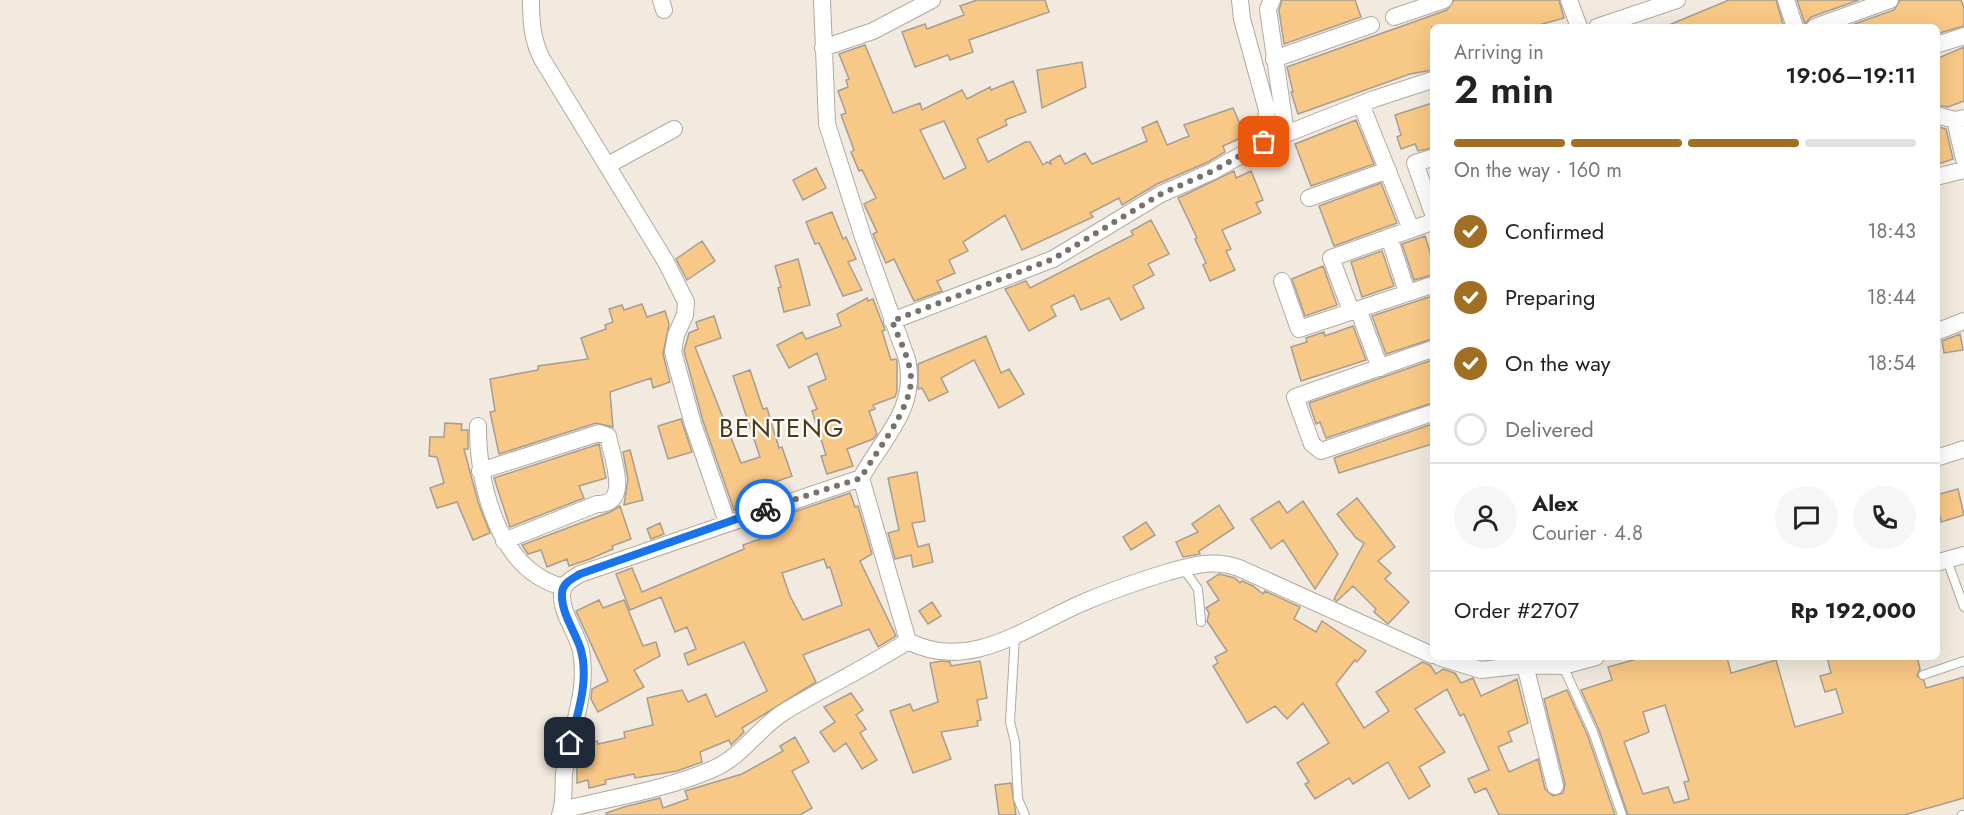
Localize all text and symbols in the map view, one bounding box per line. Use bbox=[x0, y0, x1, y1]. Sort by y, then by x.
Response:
text: Arriving in bbox=[1454, 38, 1544, 67]
text: 19:06–19:11 bbox=[1786, 59, 1916, 91]
text: 2 min bbox=[1454, 61, 1554, 118]
pin bbox=[1238, 116, 1289, 167]
icon: bag bbox=[1247, 125, 1280, 158]
text: On the way · 160 m bbox=[1454, 156, 1622, 185]
icon: check bbox=[1454, 215, 1487, 248]
text: Confirmed bbox=[1505, 215, 1604, 247]
text: 18:43 bbox=[1868, 217, 1916, 246]
icon: check bbox=[1454, 281, 1487, 314]
text: Preparing bbox=[1505, 281, 1596, 313]
text: 18:44 bbox=[1867, 283, 1916, 312]
icon: check bbox=[1454, 347, 1487, 380]
text: On the way bbox=[1505, 347, 1610, 379]
text: 18:54 bbox=[1867, 349, 1916, 378]
district label: BENTENG bbox=[719, 409, 845, 447]
text: Delivered bbox=[1505, 413, 1594, 445]
courier bbox=[735, 479, 795, 539]
button: person bbox=[1454, 486, 1517, 549]
button: chat bbox=[1775, 486, 1838, 549]
button: phone bbox=[1853, 486, 1916, 549]
text: Alex bbox=[1532, 487, 1578, 519]
icon: bike bbox=[749, 493, 782, 526]
text: Courier · 4.8 bbox=[1532, 519, 1643, 548]
text: Order #2707 bbox=[1454, 594, 1579, 626]
text: Rp 192,000 bbox=[1790, 594, 1916, 626]
pin bbox=[544, 717, 595, 768]
icon: home bbox=[553, 726, 586, 759]

